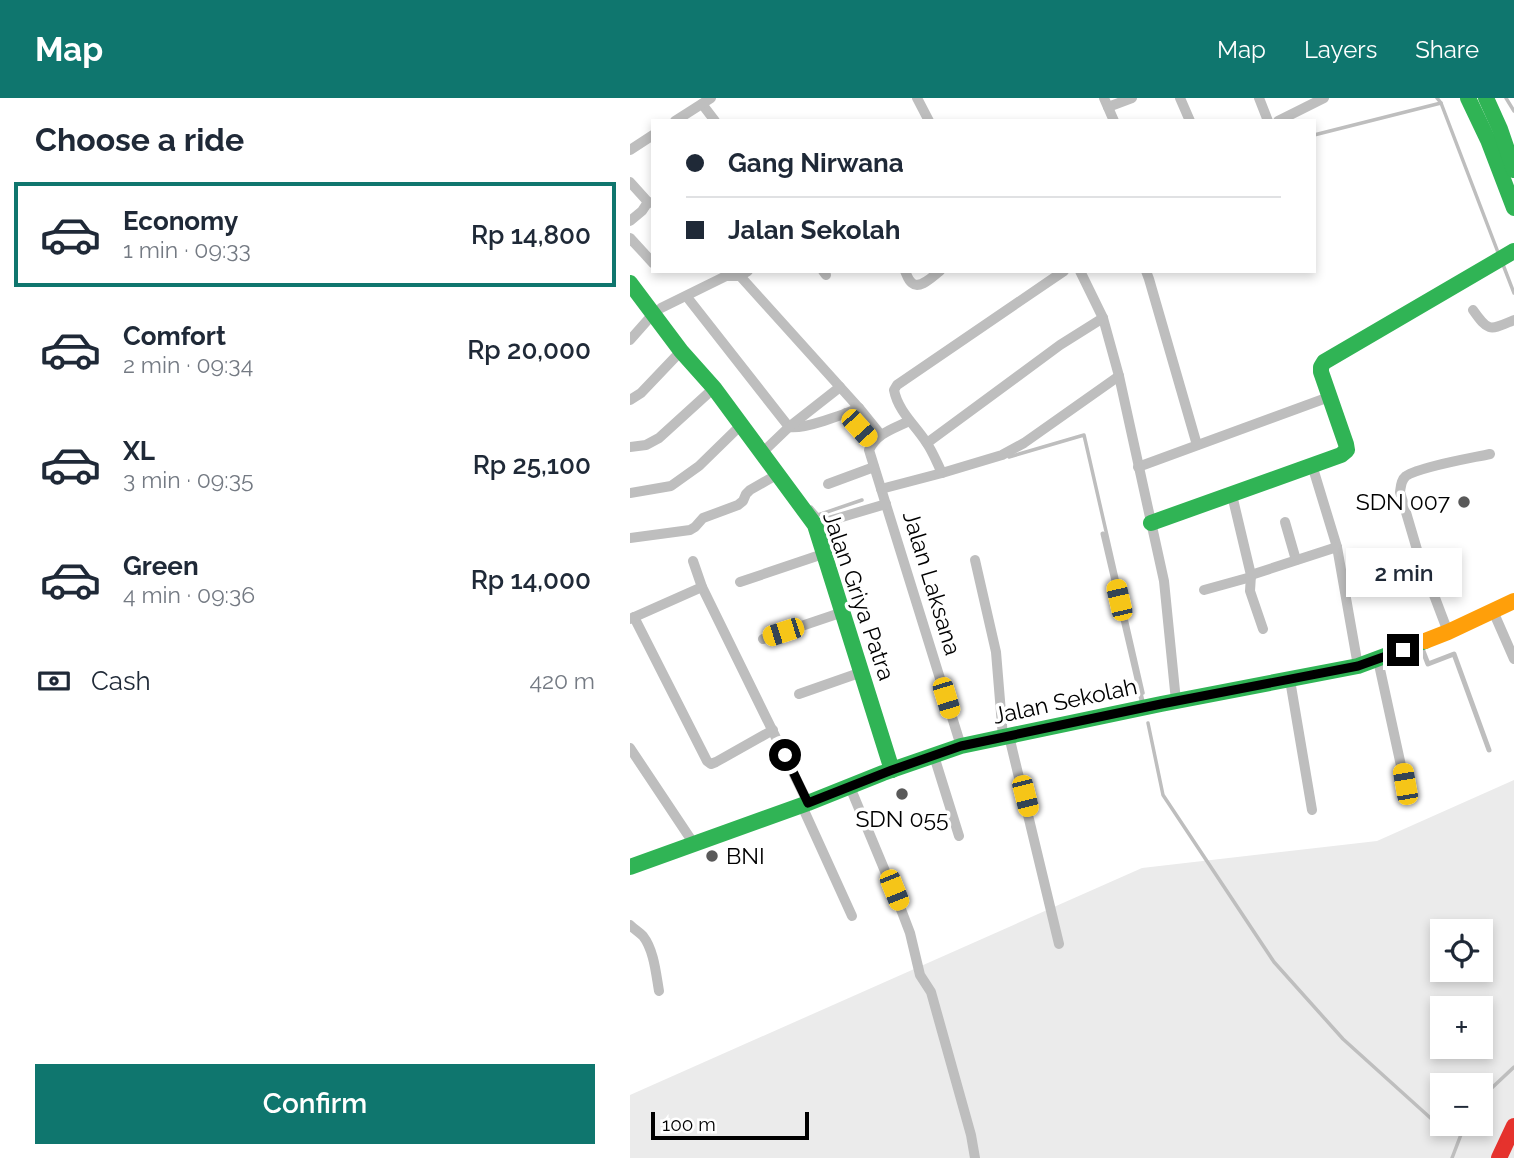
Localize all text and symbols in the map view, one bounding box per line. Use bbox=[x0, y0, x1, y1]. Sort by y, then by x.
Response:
text: Map bbox=[35, 30, 103, 69]
text: Map bbox=[1217, 35, 1266, 64]
text: Layers bbox=[1304, 35, 1377, 64]
text: Share bbox=[1415, 35, 1479, 64]
text: Choose a ride bbox=[35, 121, 244, 158]
text: Gang Nirwana bbox=[728, 148, 904, 178]
icon: car bbox=[39, 203, 102, 266]
text: Economy bbox=[123, 206, 238, 236]
text: Jalan Sekolah bbox=[728, 215, 901, 245]
text: Rp 14,800 bbox=[471, 220, 591, 250]
text: 1 min · 09:33 bbox=[123, 236, 251, 263]
icon: car bbox=[39, 318, 102, 381]
text: Comfort bbox=[123, 321, 226, 351]
text: Rp 20,000 bbox=[467, 335, 591, 365]
text: 2 min · 09:34 bbox=[123, 351, 253, 378]
car bbox=[838, 405, 881, 451]
icon: car bbox=[39, 433, 102, 496]
text: XL bbox=[123, 436, 155, 466]
text: Rp 25,100 bbox=[473, 450, 591, 480]
text: 3 min · 09:35 bbox=[123, 466, 253, 493]
place label: SDN 007 bbox=[1356, 488, 1451, 515]
marker: SDN 007 bbox=[1456, 494, 1472, 510]
street label: Jalan Griya Patra bbox=[818, 508, 901, 684]
street label: Jalan Laksana bbox=[898, 508, 967, 658]
icon: car bbox=[39, 548, 102, 611]
callout: 2 min bbox=[1345, 548, 1461, 598]
text: Green bbox=[123, 551, 199, 581]
text: 2 min bbox=[1375, 559, 1433, 586]
text: Rp 14,000 bbox=[471, 565, 591, 595]
car bbox=[1105, 577, 1134, 623]
text: 4 min · 09:36 bbox=[123, 581, 255, 608]
car bbox=[760, 616, 807, 648]
route end bbox=[1387, 634, 1419, 666]
icon: cash bbox=[35, 662, 73, 700]
text: Cash bbox=[91, 666, 151, 696]
text: 420 m bbox=[529, 667, 595, 694]
street label: Jalan Sekolah bbox=[990, 672, 1139, 729]
car bbox=[930, 675, 963, 721]
route start bbox=[769, 739, 801, 771]
car bbox=[1392, 761, 1419, 807]
car bbox=[1010, 773, 1041, 819]
marker: SDN 055 bbox=[894, 786, 910, 802]
place label: SDN 055 bbox=[855, 805, 949, 832]
place label: BNI bbox=[726, 842, 765, 869]
marker: BNI bbox=[704, 848, 720, 864]
car bbox=[877, 867, 912, 913]
map controls bbox=[1430, 919, 1493, 1136]
button: locate bbox=[1430, 919, 1493, 982]
button: + bbox=[1430, 996, 1493, 1059]
button: Confirm bbox=[35, 1064, 595, 1144]
button: − bbox=[1430, 1073, 1493, 1136]
scale bar bbox=[651, 1109, 808, 1141]
text: 100 m bbox=[662, 1113, 716, 1135]

